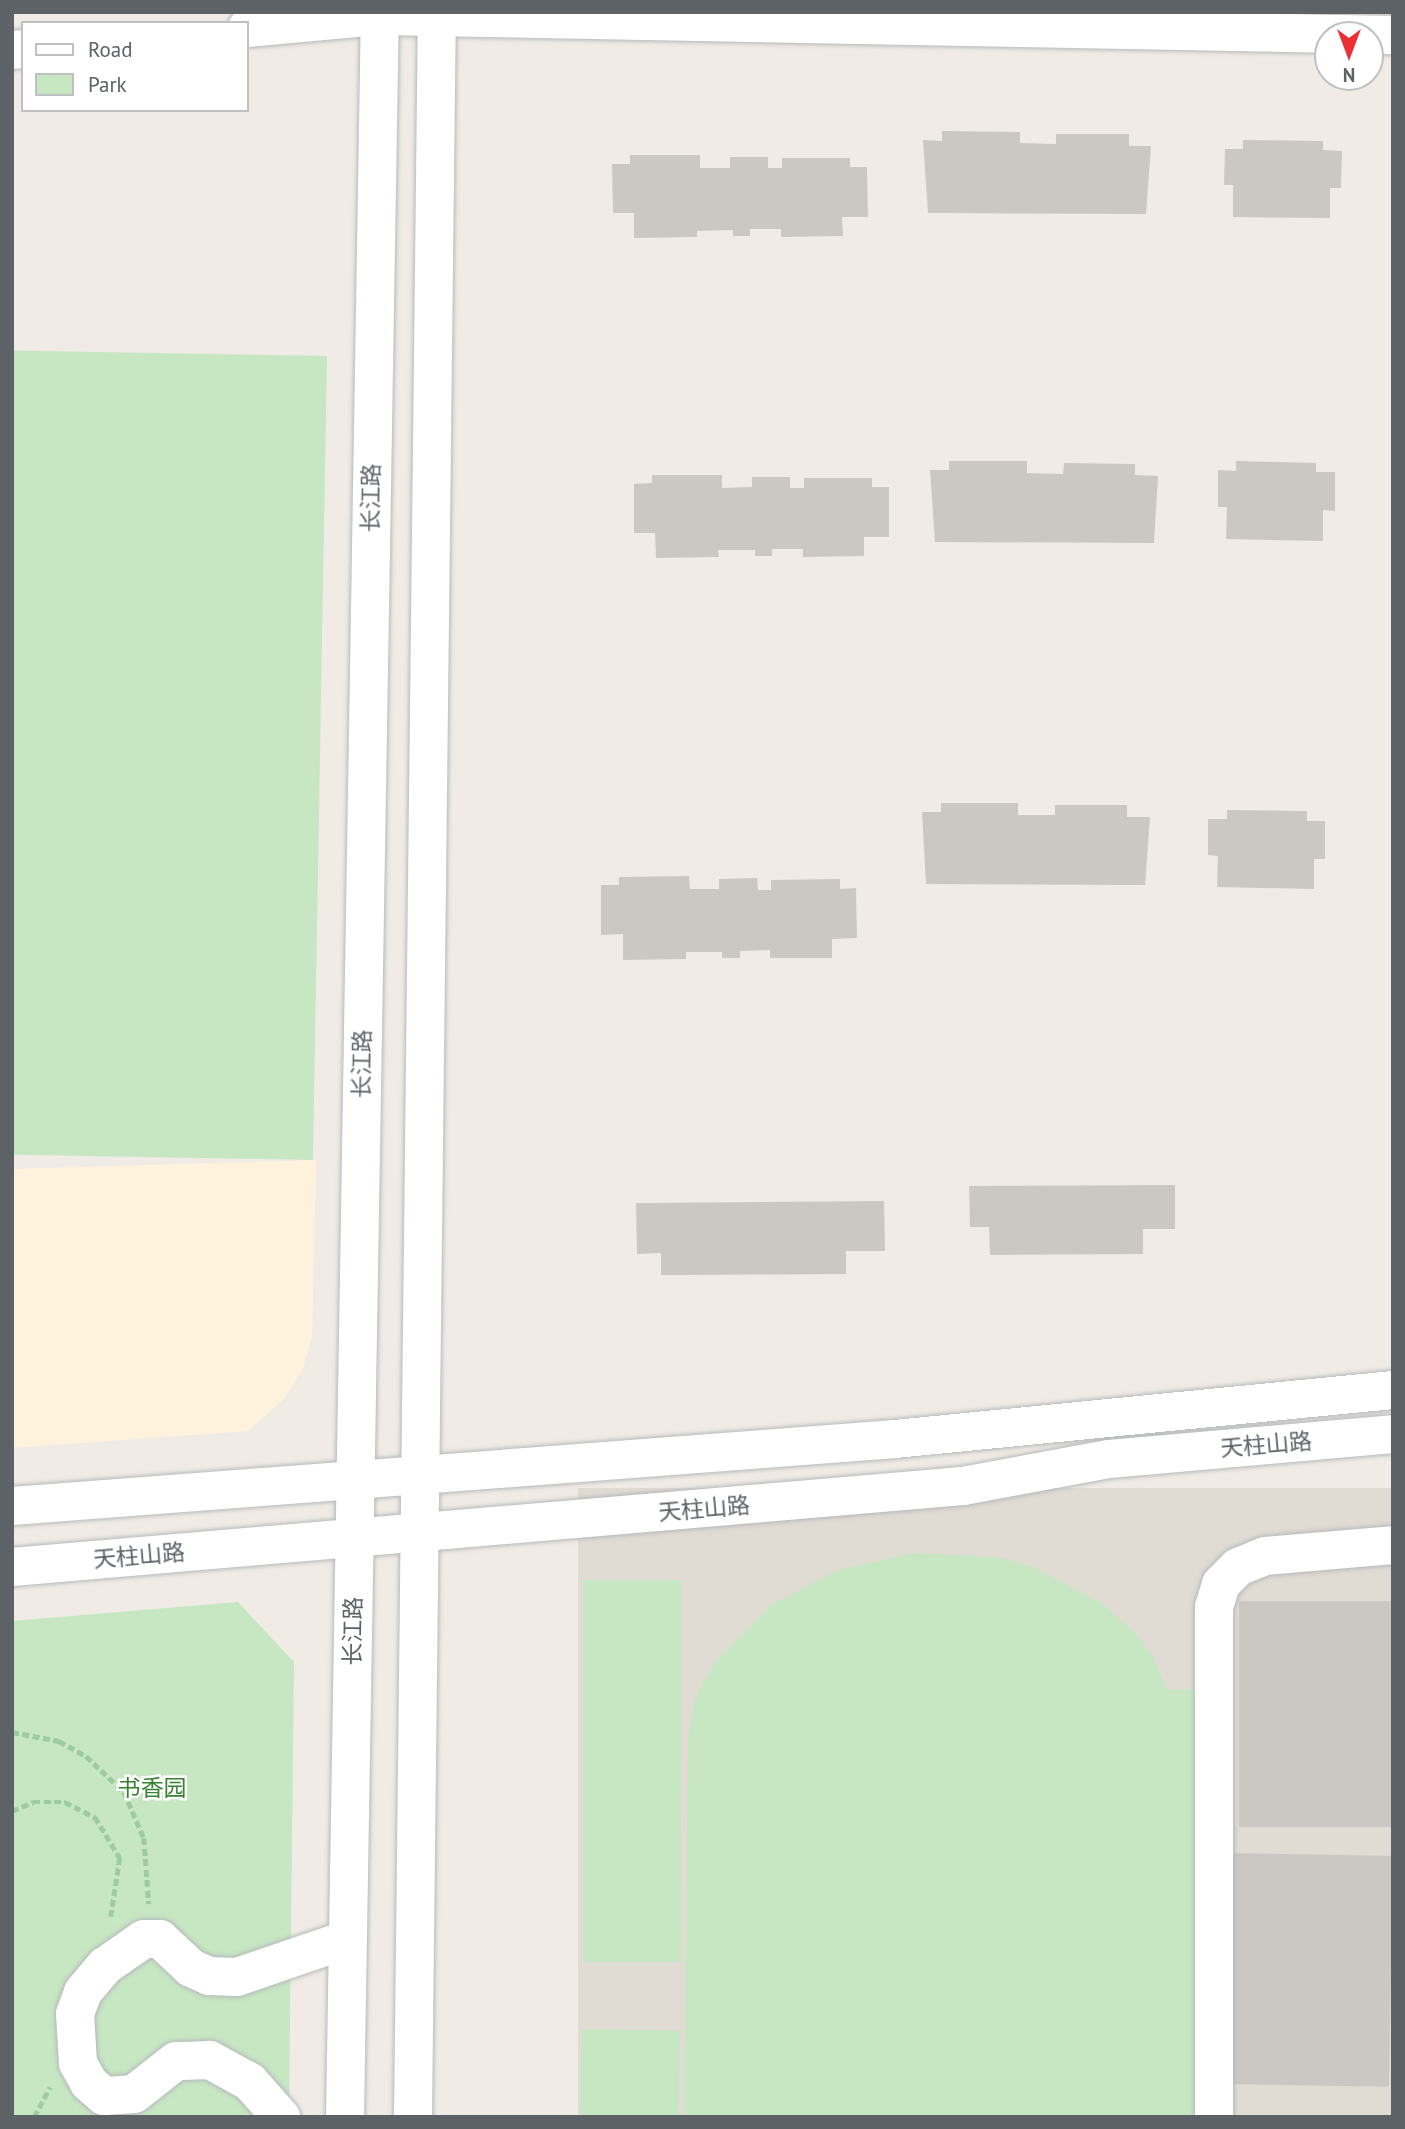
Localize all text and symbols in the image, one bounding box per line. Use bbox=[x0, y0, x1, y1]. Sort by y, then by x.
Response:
legend bbox=[21, 21, 248, 112]
north arrow bbox=[1314, 21, 1384, 91]
text: Road bbox=[88, 36, 132, 63]
text: N bbox=[1343, 63, 1355, 87]
text: Park bbox=[88, 71, 127, 98]
street label: 长江路 bbox=[357, 463, 385, 533]
street label: 长江路 bbox=[348, 1029, 376, 1099]
street label: 天柱山路 bbox=[1219, 1427, 1313, 1463]
street label: 天柱山路 bbox=[657, 1491, 751, 1527]
street label: 天柱山路 bbox=[92, 1538, 186, 1574]
street label: 长江路 bbox=[339, 1596, 367, 1666]
park label: 书香园 bbox=[118, 1774, 186, 1802]

